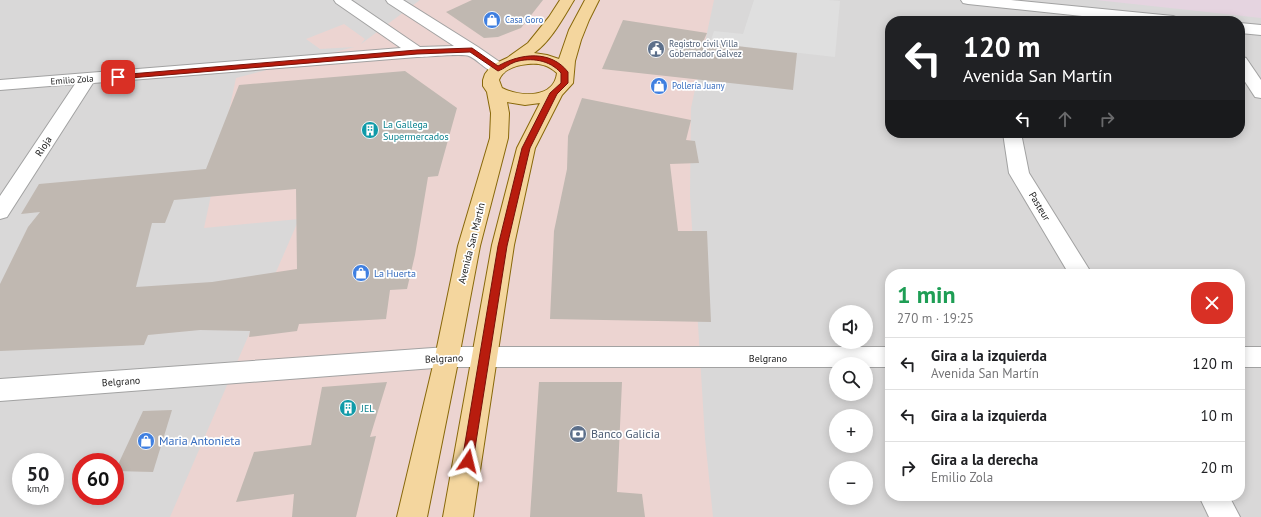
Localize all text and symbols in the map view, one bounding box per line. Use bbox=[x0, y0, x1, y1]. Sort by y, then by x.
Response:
shop icon: Casa Goro bbox=[482, 10, 502, 30]
place label: Casa Goro bbox=[505, 14, 543, 25]
text: 120 m bbox=[963, 28, 1040, 65]
icon: left bbox=[897, 32, 949, 84]
place label: Registro civil Villa Gobernador Galvez bbox=[669, 38, 742, 59]
public building icon: Registro civil Villa Gobernador Galvez bbox=[646, 39, 666, 59]
pin bbox=[101, 60, 135, 94]
text: Avenida San Martín bbox=[963, 64, 1112, 87]
icon: arrive bbox=[107, 66, 129, 88]
street label: Emilio Zola bbox=[50, 73, 94, 86]
shop icon: Pollería Juany bbox=[649, 76, 669, 96]
place label: Pollería Juany bbox=[672, 80, 726, 91]
icon: left bbox=[1012, 108, 1034, 130]
icon: ahead bbox=[1054, 108, 1076, 130]
icon: right bbox=[1096, 108, 1118, 130]
place label: La Gallega Supermercados bbox=[383, 118, 449, 143]
building icon: La Gallega Supermercados bbox=[360, 120, 380, 140]
street label: Rioja bbox=[32, 134, 55, 159]
street label: Pasteur bbox=[1026, 189, 1054, 224]
street label: Avenida San Martín bbox=[455, 201, 488, 285]
shop icon: La Huerta bbox=[351, 263, 371, 283]
place label: La Huerta bbox=[374, 267, 416, 280]
text: 1 min bbox=[897, 279, 956, 310]
button: close bbox=[1191, 282, 1233, 324]
map controls bbox=[829, 305, 873, 505]
button: sound bbox=[829, 305, 873, 349]
text: 270 m · 19:25 bbox=[897, 310, 974, 327]
text: Gira a la izquierda bbox=[931, 346, 1047, 365]
street label: Belgrano bbox=[425, 351, 463, 366]
street label: Belgrano bbox=[749, 352, 787, 365]
icon: left bbox=[897, 353, 919, 375]
text: 120 m bbox=[1192, 354, 1233, 373]
button: search bbox=[829, 357, 873, 401]
text: Avenida San Martín bbox=[931, 365, 1039, 382]
street label: Belgrano bbox=[101, 374, 141, 389]
building icon: JEL bbox=[338, 398, 358, 418]
place label: JEL bbox=[360, 402, 374, 415]
icon: left bbox=[897, 405, 919, 427]
text: Gira a la izquierda bbox=[931, 406, 1047, 425]
text: 10 m bbox=[1200, 406, 1233, 425]
button: + bbox=[829, 409, 873, 453]
bank icon: Banco Galicia bbox=[568, 424, 588, 444]
place label: Banco Galicia bbox=[591, 426, 660, 441]
shop icon: Maria Antonieta bbox=[136, 431, 156, 451]
place label: Maria Antonieta bbox=[159, 433, 240, 448]
position arrow bbox=[447, 440, 489, 482]
text: Gira a la derecha bbox=[931, 450, 1038, 469]
speed limit sign: 60 bbox=[72, 453, 124, 505]
icon: right bbox=[897, 457, 919, 479]
text: 20 m bbox=[1200, 458, 1233, 477]
text: 50 bbox=[27, 461, 49, 487]
button: − bbox=[829, 461, 873, 505]
text: Emilio Zola bbox=[931, 469, 993, 486]
text: km/h bbox=[27, 482, 49, 495]

